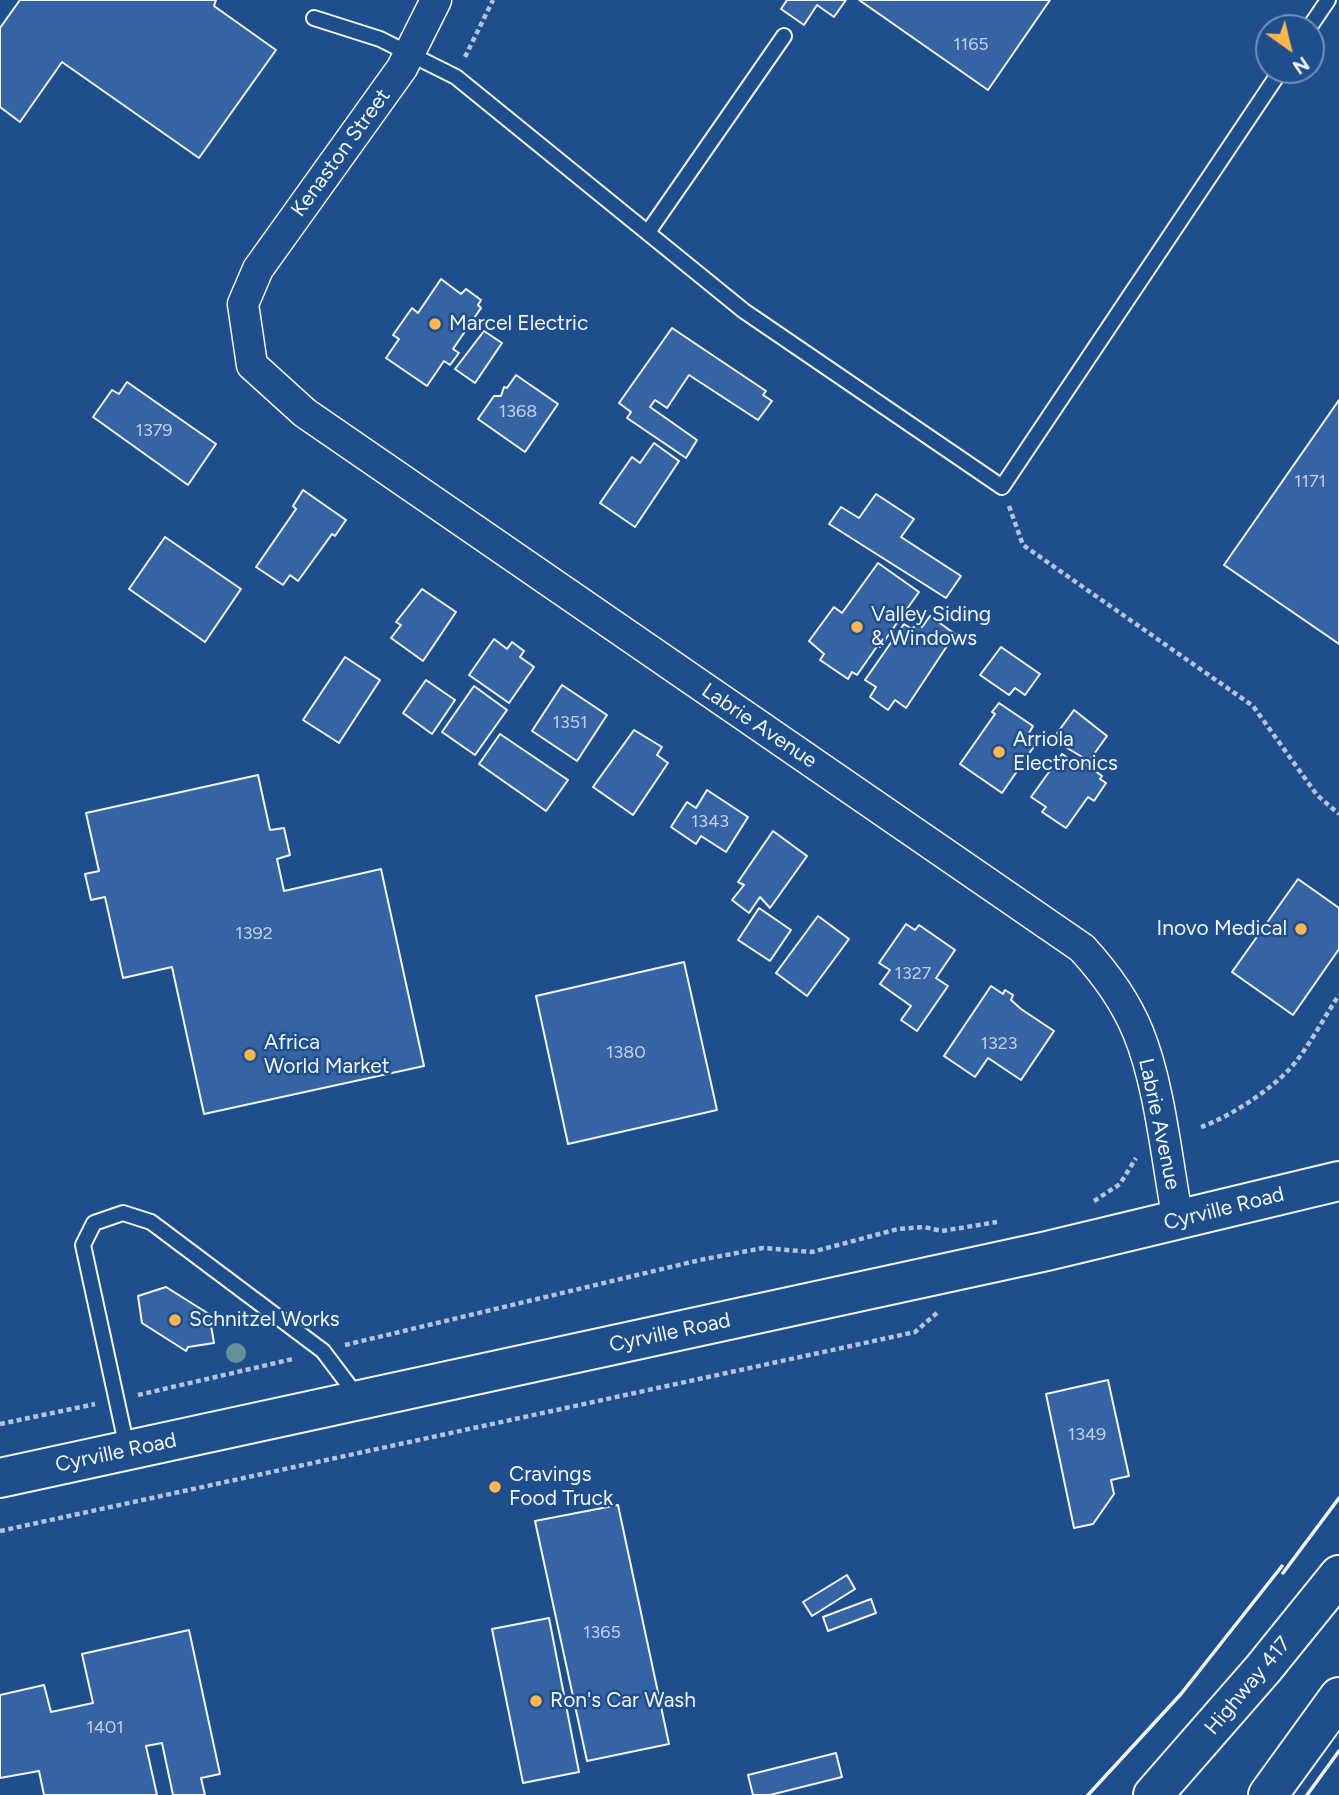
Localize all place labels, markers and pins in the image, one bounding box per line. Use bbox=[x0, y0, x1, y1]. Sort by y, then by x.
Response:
place label: Marcel Electric bbox=[449, 311, 588, 337]
marker: Marcel Electric bbox=[427, 316, 443, 332]
place label: Valley Siding & Windows bbox=[871, 602, 991, 652]
marker: Valley Siding & Windows bbox=[849, 619, 865, 635]
place label: Arriola Electronics bbox=[1013, 727, 1118, 777]
marker: Arriola Electronics bbox=[991, 744, 1007, 760]
place label: Inovo Medical bbox=[1157, 916, 1287, 942]
marker: Inovo Medical bbox=[1293, 921, 1309, 937]
place label: Africa World Market bbox=[264, 1030, 390, 1080]
marker: Africa World Market bbox=[242, 1047, 258, 1063]
place label: Schnitzel Works bbox=[189, 1307, 340, 1333]
marker: Schnitzel Works bbox=[167, 1312, 183, 1328]
place label: Cravings Food Truck bbox=[509, 1462, 613, 1512]
marker: Cravings Food Truck bbox=[487, 1479, 503, 1495]
place label: Ron's Car Wash bbox=[550, 1688, 696, 1714]
marker: Ron's Car Wash bbox=[528, 1693, 544, 1709]

